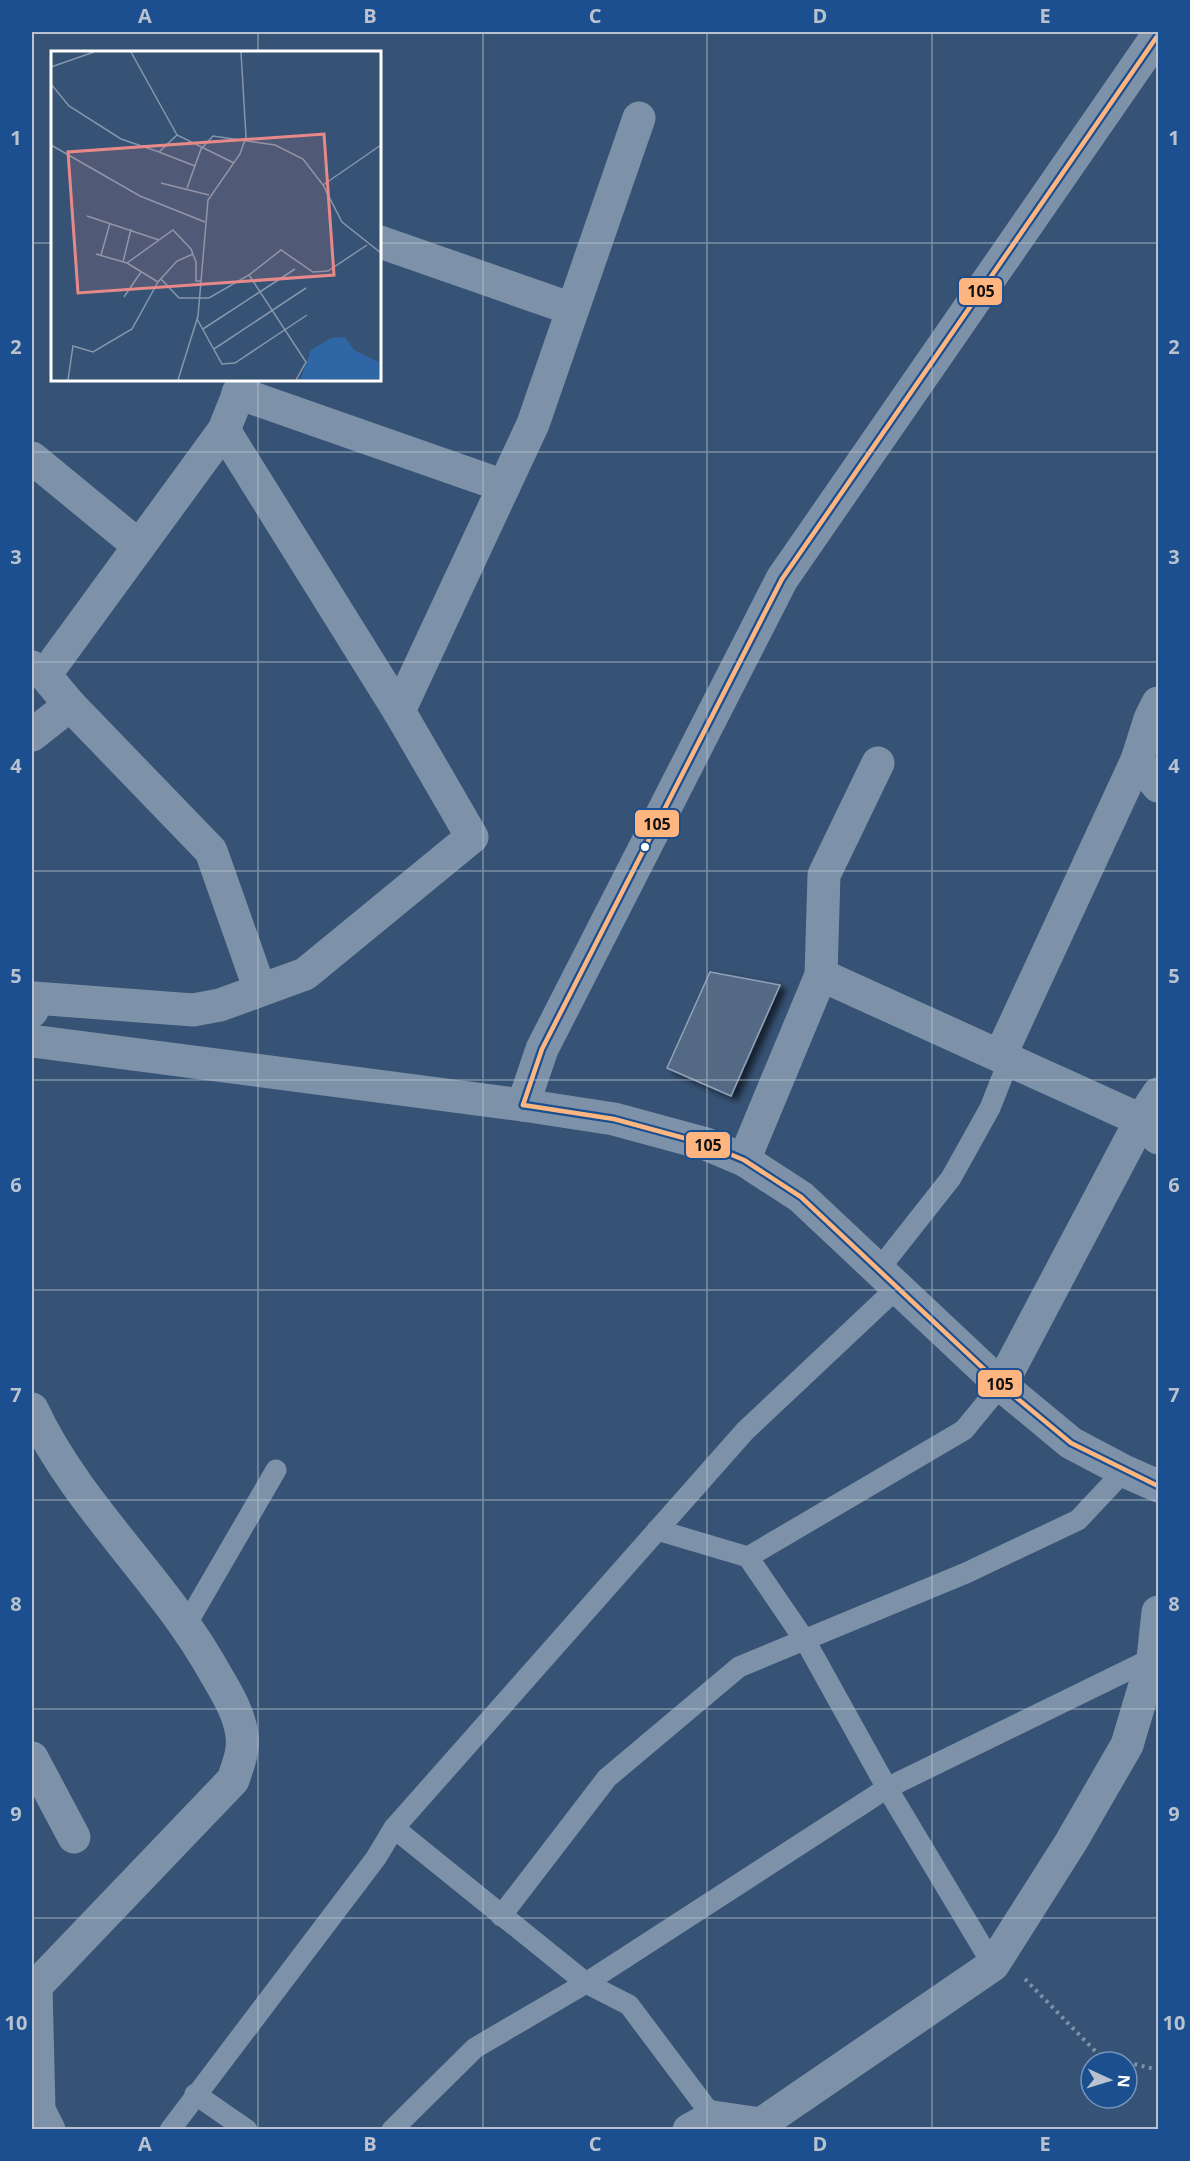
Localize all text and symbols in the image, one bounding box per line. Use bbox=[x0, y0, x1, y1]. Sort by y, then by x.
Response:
text: A bbox=[138, 2, 152, 29]
text: B bbox=[363, 2, 377, 29]
text: C bbox=[589, 2, 602, 29]
text: D bbox=[813, 2, 827, 29]
text: E bbox=[1039, 2, 1051, 29]
inset map bbox=[51, 51, 381, 381]
text: 1 bbox=[10, 124, 22, 151]
text: 1 bbox=[1168, 124, 1180, 151]
line badge: 105 bbox=[958, 277, 1003, 306]
text: 105 bbox=[967, 280, 995, 302]
text: 2 bbox=[10, 333, 22, 360]
text: 2 bbox=[1168, 333, 1180, 360]
text: 3 bbox=[10, 543, 22, 570]
text: 3 bbox=[1168, 543, 1180, 570]
text: 4 bbox=[10, 752, 22, 779]
text: 4 bbox=[1168, 752, 1180, 779]
line badge: 105 bbox=[634, 809, 680, 838]
text: 105 bbox=[643, 813, 671, 835]
unlabelled marker bbox=[639, 841, 651, 853]
text: 5 bbox=[10, 962, 22, 989]
text: 5 bbox=[1168, 962, 1180, 989]
line badge: 105 bbox=[685, 1131, 731, 1159]
text: 105 bbox=[694, 1134, 722, 1156]
text: 6 bbox=[10, 1171, 22, 1198]
text: 6 bbox=[1168, 1171, 1180, 1198]
line badge: 105 bbox=[977, 1369, 1023, 1398]
text: 105 bbox=[986, 1373, 1014, 1395]
text: 7 bbox=[10, 1381, 22, 1408]
text: 7 bbox=[1168, 1381, 1180, 1408]
text: 8 bbox=[10, 1590, 22, 1617]
text: 8 bbox=[1168, 1590, 1180, 1617]
text: 9 bbox=[10, 1800, 22, 1827]
text: 9 bbox=[1168, 1800, 1180, 1827]
text: 10 bbox=[5, 2009, 27, 2036]
text: 10 bbox=[1163, 2009, 1185, 2036]
north arrow bbox=[1079, 2050, 1139, 2110]
text: N bbox=[1113, 2074, 1135, 2088]
text: A bbox=[138, 2130, 152, 2157]
text: B bbox=[363, 2130, 377, 2157]
text: C bbox=[589, 2130, 602, 2157]
text: D bbox=[813, 2130, 827, 2157]
text: E bbox=[1039, 2130, 1051, 2157]

